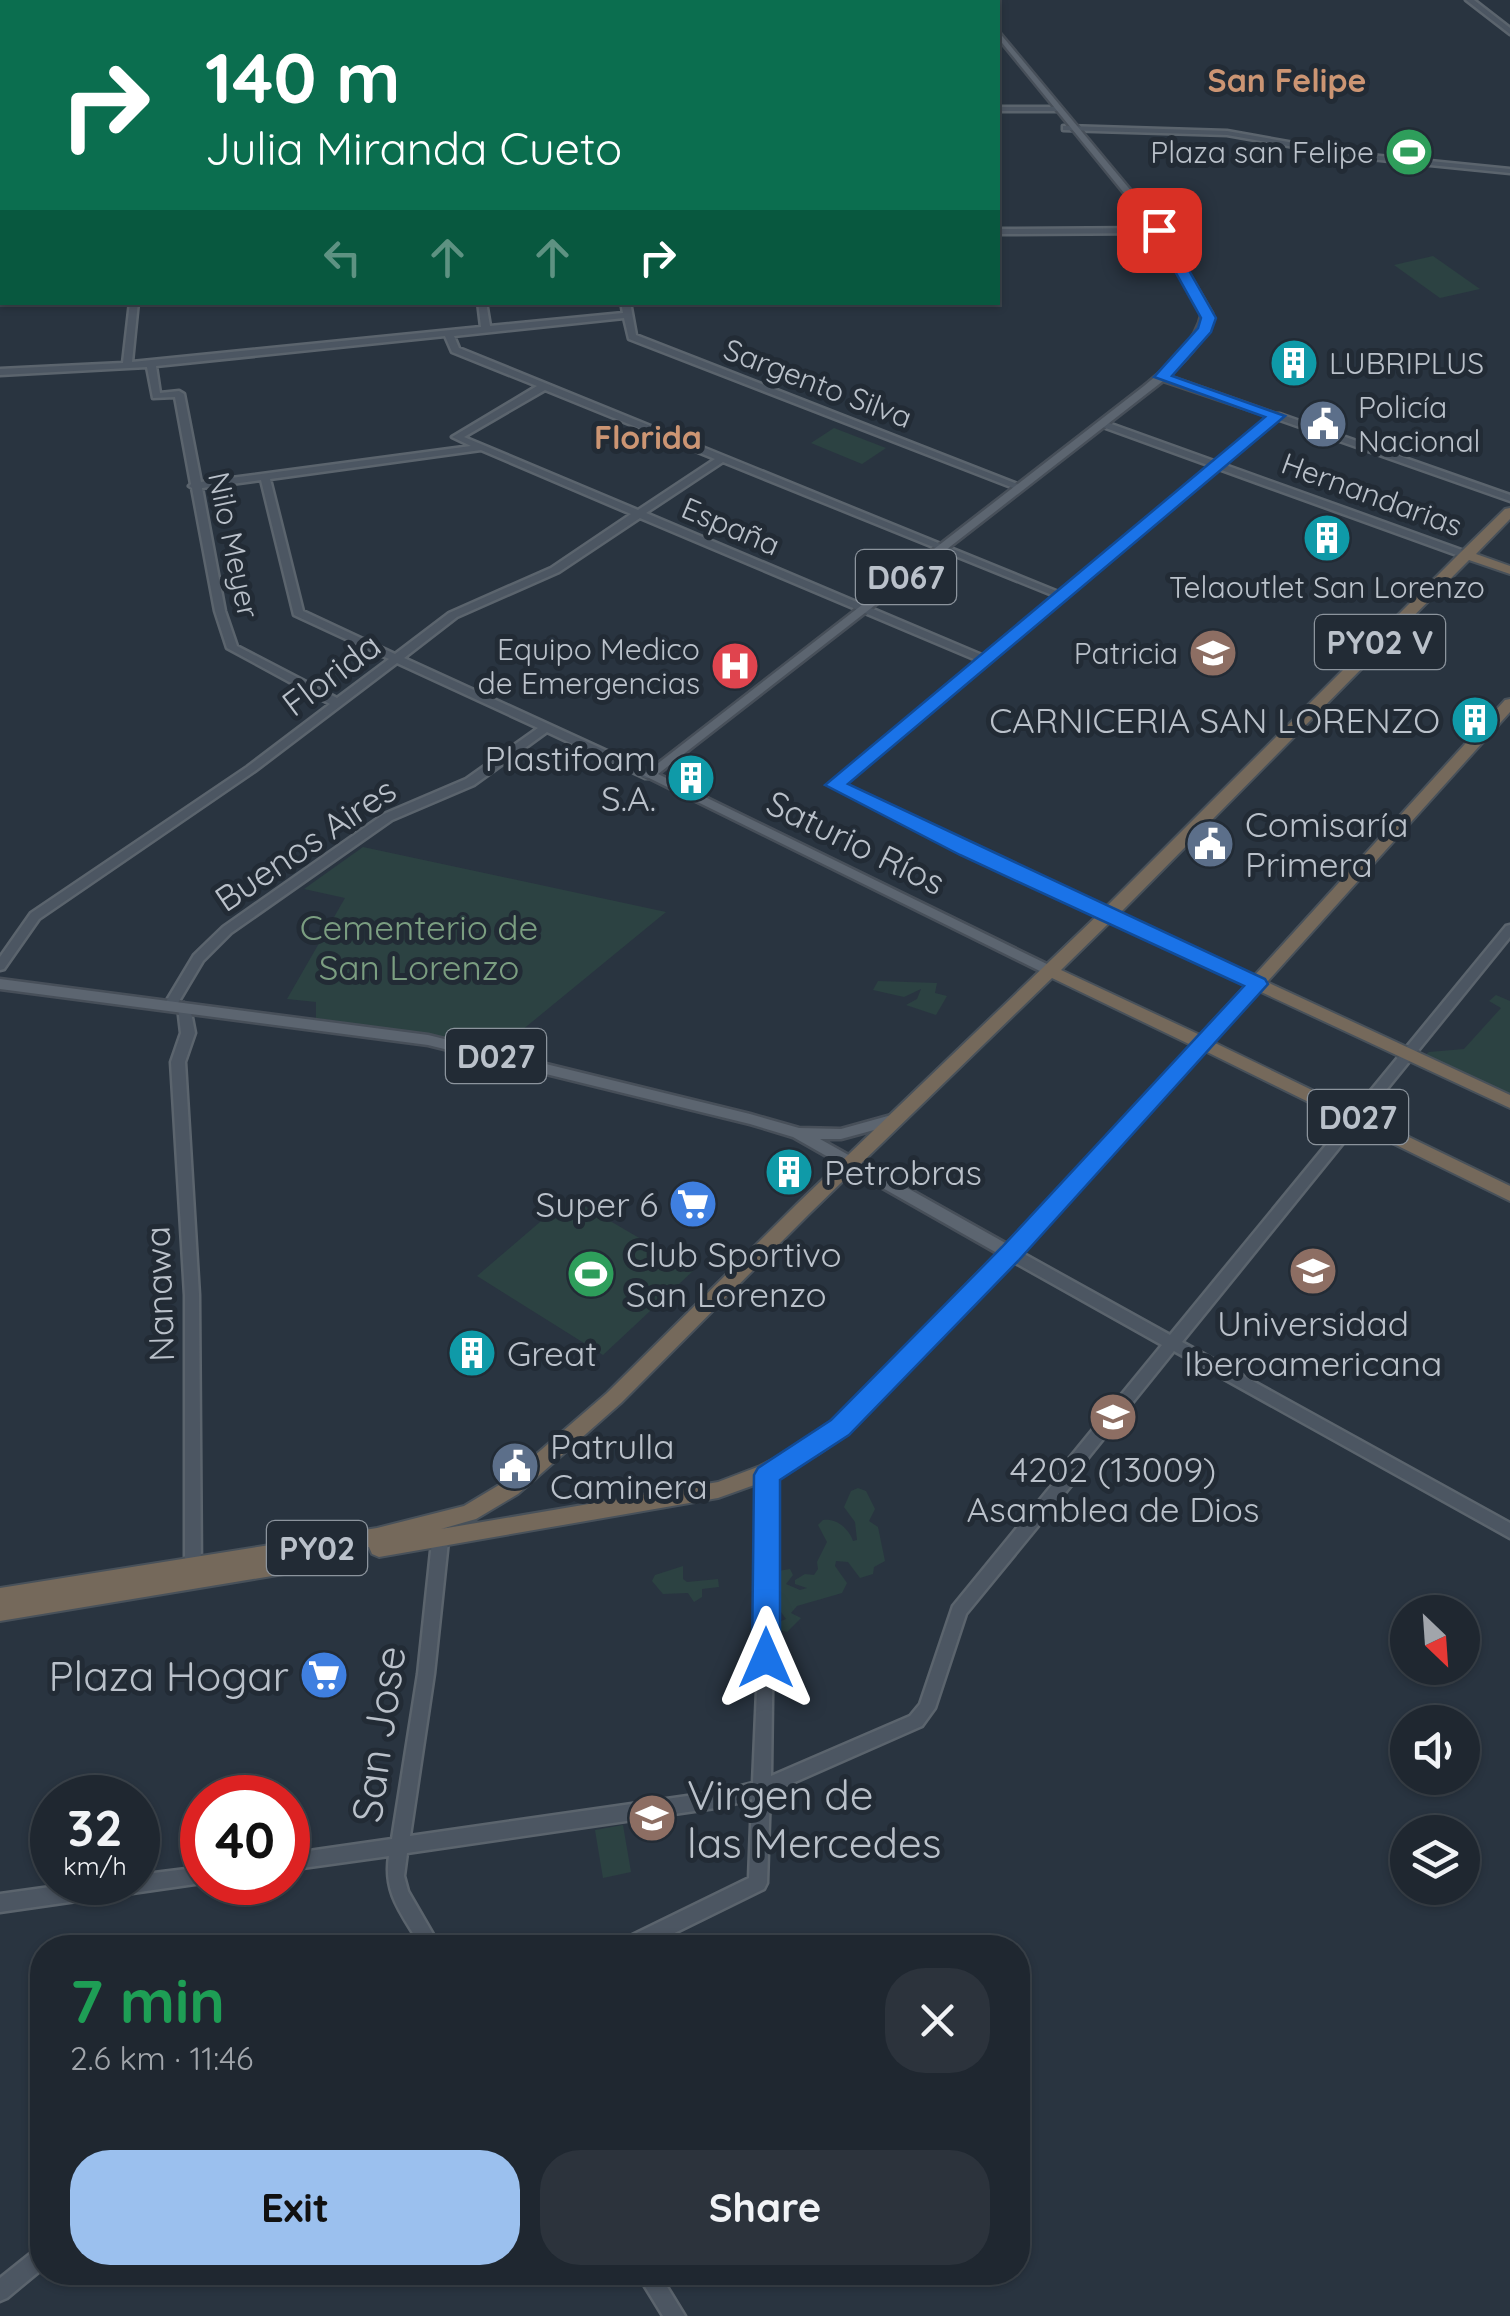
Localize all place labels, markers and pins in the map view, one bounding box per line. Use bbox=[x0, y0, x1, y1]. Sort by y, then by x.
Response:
sports icon: Plaza san Felipe bbox=[1383, 126, 1435, 178]
place label: Plaza san Felipe bbox=[1150, 133, 1374, 171]
pin bbox=[1117, 188, 1202, 273]
building icon: LUBRIPLUS bbox=[1268, 337, 1320, 389]
place label: LUBRIPLUS bbox=[1329, 344, 1484, 382]
place label: Policía Nacional bbox=[1358, 388, 1481, 460]
public building icon: Policía Nacional bbox=[1297, 398, 1349, 450]
building icon: Telaoutlet San Lorenzo bbox=[1301, 512, 1353, 564]
place label: Telaoutlet San Lorenzo bbox=[1169, 568, 1485, 606]
school or university icon: Patricia bbox=[1187, 627, 1239, 679]
place label: Equipo Medico de Emergencias bbox=[478, 630, 700, 702]
place label: Patricia bbox=[1074, 634, 1178, 672]
hospital icon: Equipo Medico de Emergencias bbox=[709, 640, 761, 692]
building icon: CARNICERIA SAN LORENZO bbox=[1449, 694, 1501, 746]
place label: CARNICERIA SAN LORENZO bbox=[989, 698, 1440, 742]
place label: Plastifoam S.A. bbox=[485, 736, 656, 820]
building icon: Plastifoam S.A. bbox=[665, 752, 717, 804]
place label: Comisaría Primera bbox=[1245, 802, 1409, 886]
public building icon: Comisaría Primera bbox=[1184, 818, 1236, 870]
building icon: Petrobras bbox=[763, 1146, 815, 1198]
place label: Petrobras bbox=[824, 1150, 982, 1194]
supermarket icon: Super 6 bbox=[667, 1178, 719, 1230]
place label: Super 6 bbox=[536, 1182, 658, 1226]
place label: Club Sportivo San Lorenzo bbox=[626, 1232, 842, 1316]
school or university icon: Universidad Iberoamericana bbox=[1287, 1245, 1339, 1297]
sports icon: Club Sportivo San Lorenzo bbox=[565, 1248, 617, 1300]
place label: Universidad Iberoamericana bbox=[1184, 1301, 1442, 1385]
building icon: Great bbox=[446, 1327, 498, 1379]
place label: Great bbox=[507, 1331, 597, 1375]
school or university icon: 4202 (13009) Asamblea de Dios bbox=[1087, 1391, 1139, 1443]
place label: Patrulla Caminera bbox=[550, 1424, 708, 1508]
public building icon: Patrulla Caminera bbox=[489, 1440, 541, 1492]
place label: 4202 (13009) Asamblea de Dios bbox=[967, 1447, 1259, 1531]
place label: Plaza Hogar bbox=[49, 1649, 289, 1702]
supermarket icon: Plaza Hogar bbox=[298, 1649, 350, 1701]
place label: Virgen de las Mercedes bbox=[687, 1768, 941, 1869]
school or university icon: Virgen de las Mercedes bbox=[626, 1792, 678, 1844]

